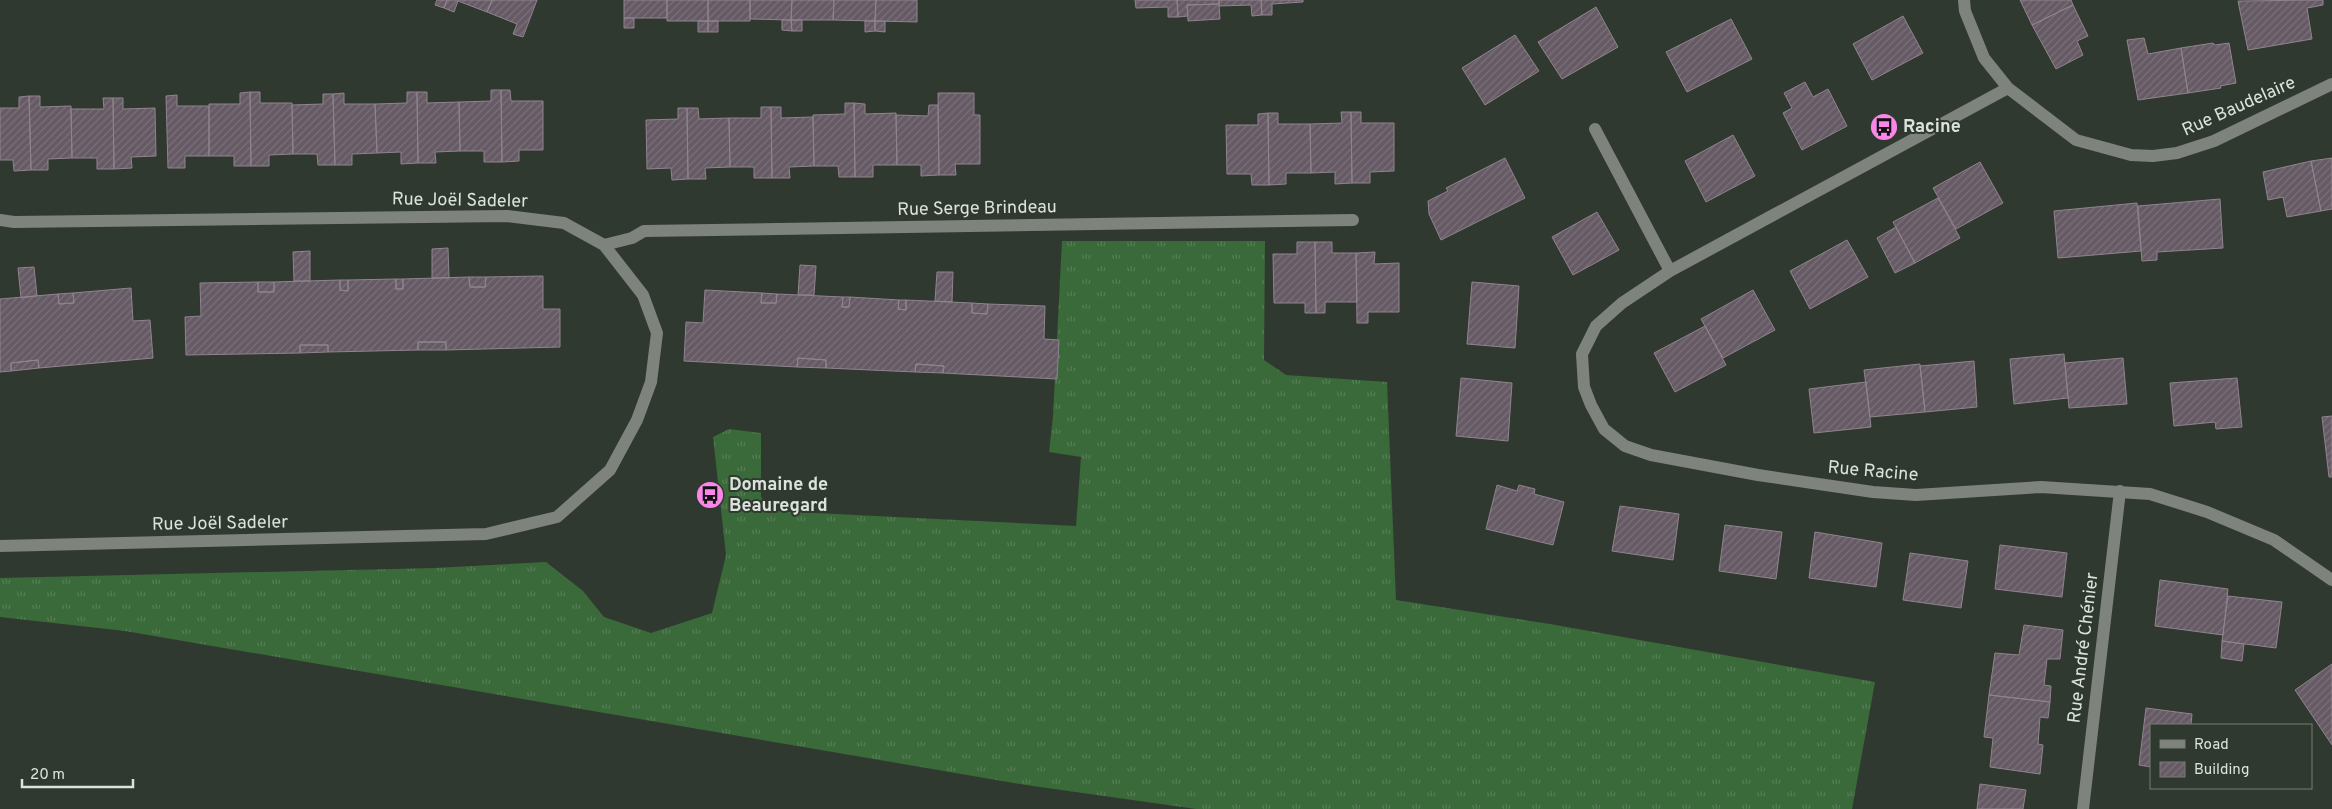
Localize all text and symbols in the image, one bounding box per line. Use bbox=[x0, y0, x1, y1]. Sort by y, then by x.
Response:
street label: Rue Baudelaire bbox=[2179, 72, 2299, 142]
bus stop icon: Racine bbox=[1869, 112, 1899, 142]
place label: Racine bbox=[1903, 116, 1961, 139]
street label: Rue Joël Sadeler bbox=[392, 188, 528, 214]
street label: Rue Serge Brindeau bbox=[897, 196, 1057, 222]
street label: Rue Racine bbox=[1827, 457, 1919, 487]
place label: Domaine de Beauregard bbox=[729, 474, 828, 518]
bus stop icon: Domaine de Beauregard bbox=[695, 480, 725, 510]
street label: Rue Joël Sadeler bbox=[152, 511, 288, 537]
street label: Rue André Chénier bbox=[2063, 571, 2105, 725]
legend bbox=[2150, 724, 2312, 789]
text: Road bbox=[2194, 736, 2229, 755]
scale bar bbox=[22, 756, 134, 788]
text: Building bbox=[2194, 761, 2249, 780]
text: 20 m bbox=[30, 766, 65, 785]

